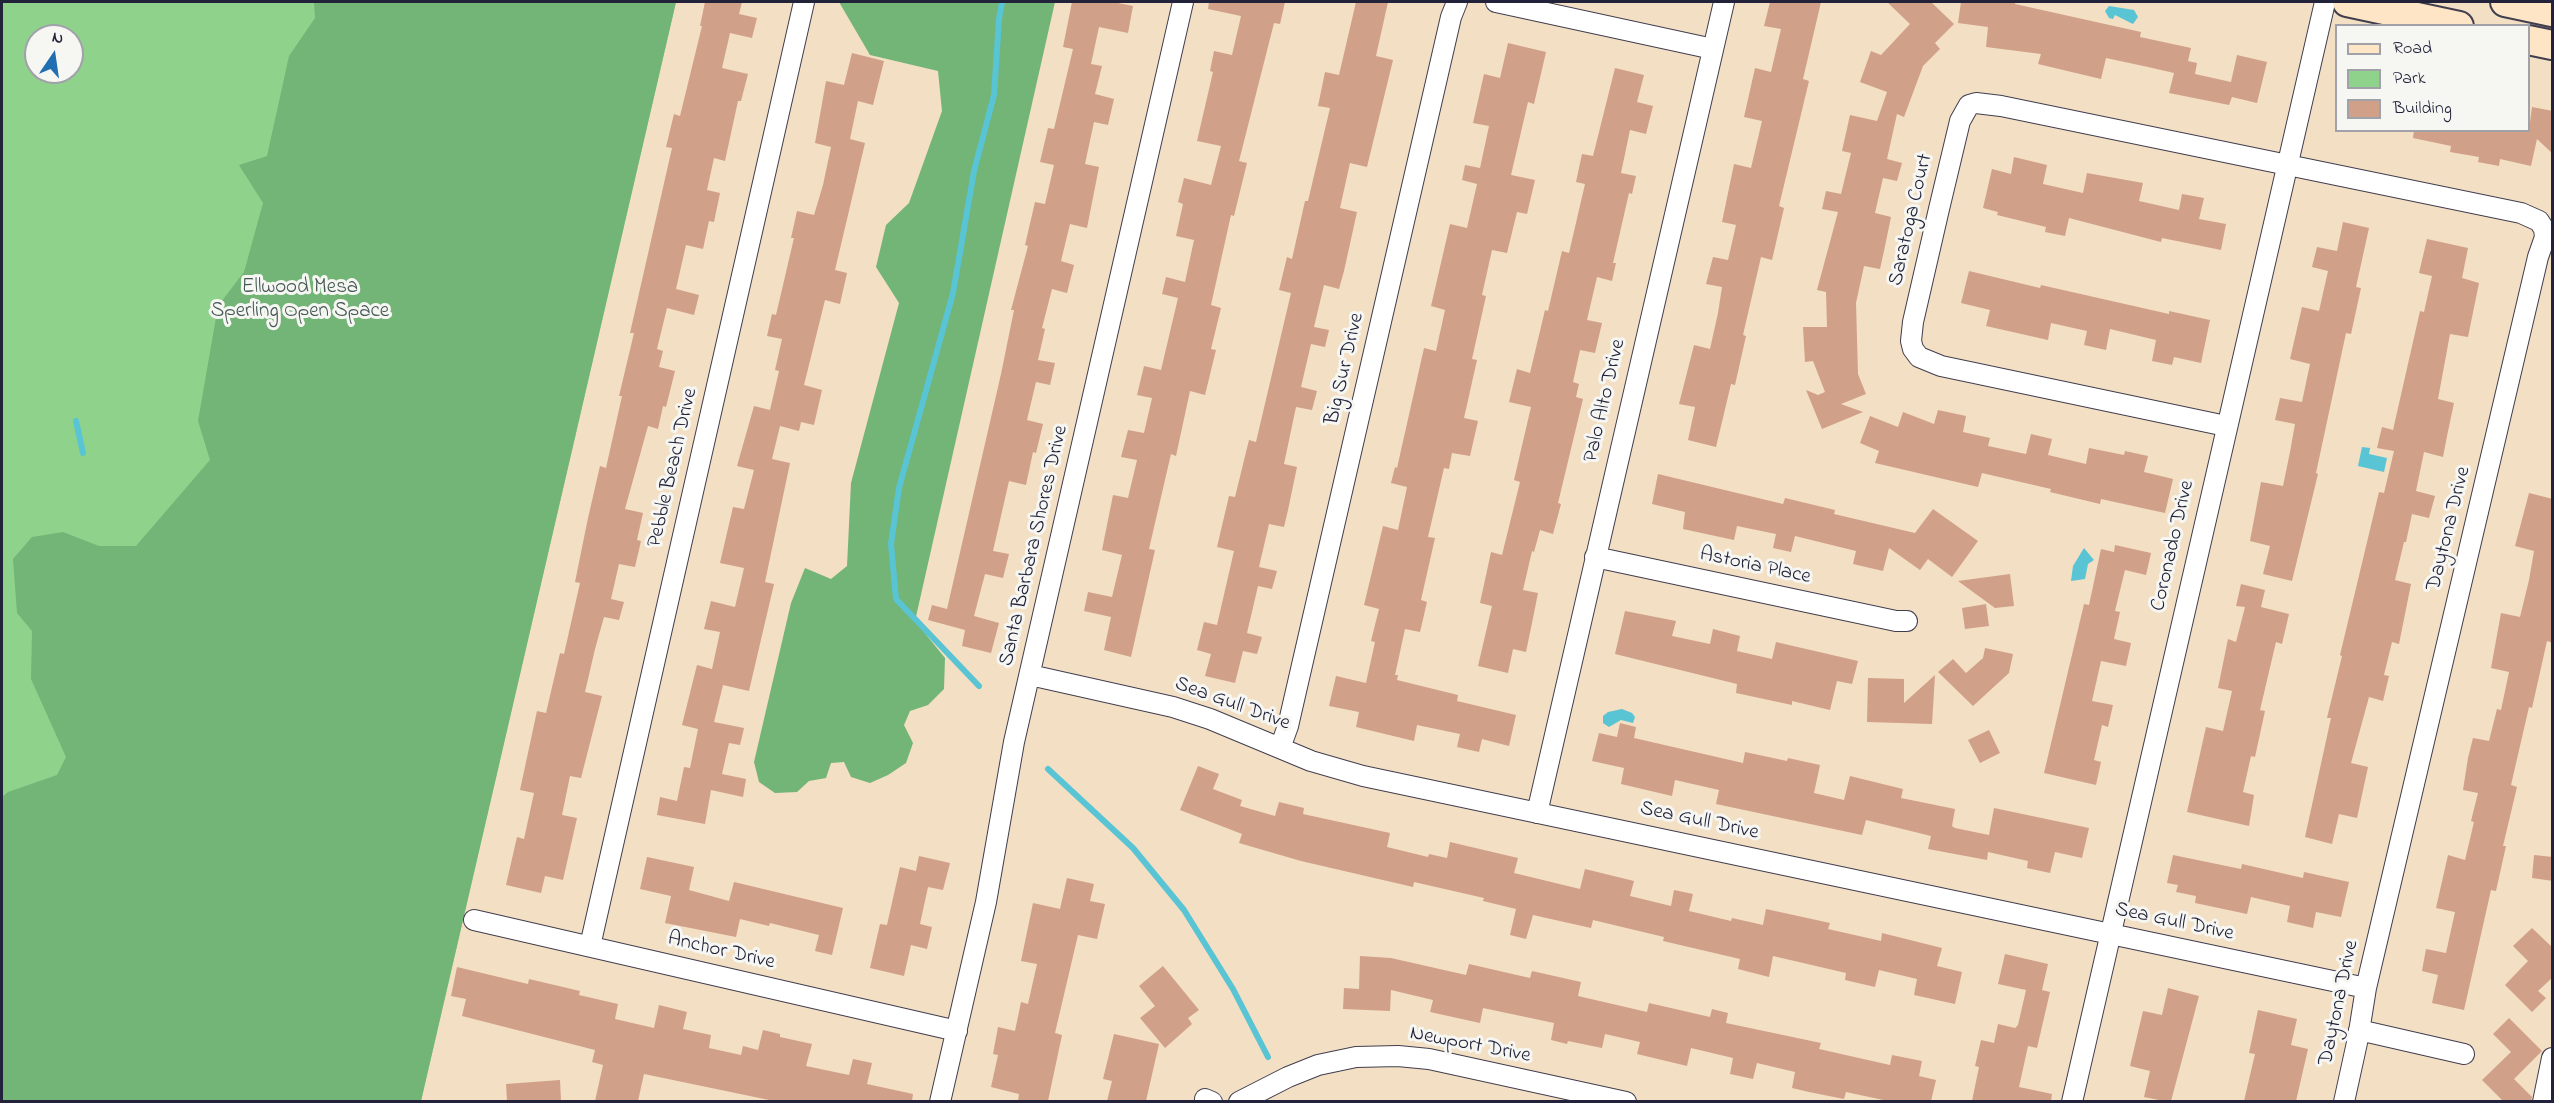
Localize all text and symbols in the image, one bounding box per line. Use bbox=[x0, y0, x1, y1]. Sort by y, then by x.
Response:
north arrow bbox=[24, 24, 84, 84]
legend bbox=[2335, 24, 2530, 132]
text: N bbox=[50, 26, 66, 51]
text: Road bbox=[2393, 36, 2432, 62]
text: Park bbox=[2393, 66, 2426, 92]
text: Building bbox=[2393, 96, 2452, 122]
street label: Saratoga Court bbox=[1885, 152, 1939, 288]
park label: Ellwood Mesa Sperling Open Space bbox=[211, 276, 389, 326]
street label: Big Sur Drive bbox=[1321, 311, 1371, 427]
street label: Palo Alto Drive bbox=[1580, 337, 1632, 465]
street label: Pebble Beach Drive bbox=[643, 386, 705, 550]
street label: Santa Barbara Shores Drive bbox=[995, 423, 1075, 669]
street label: Daytona Drive bbox=[2422, 464, 2478, 594]
street label: Coronado Drive bbox=[2147, 478, 2201, 614]
street label: Astoria Place bbox=[1697, 543, 1813, 591]
street label: Sea Gull Drive bbox=[1171, 673, 1293, 737]
street label: Sea Gull Drive bbox=[1637, 797, 1761, 847]
street label: Sea Gull Drive bbox=[2112, 898, 2236, 948]
street label: Anchor Drive bbox=[665, 927, 777, 977]
street label: Daytona Drive bbox=[2314, 938, 2366, 1068]
street label: Newport Drive bbox=[1408, 1022, 1532, 1070]

